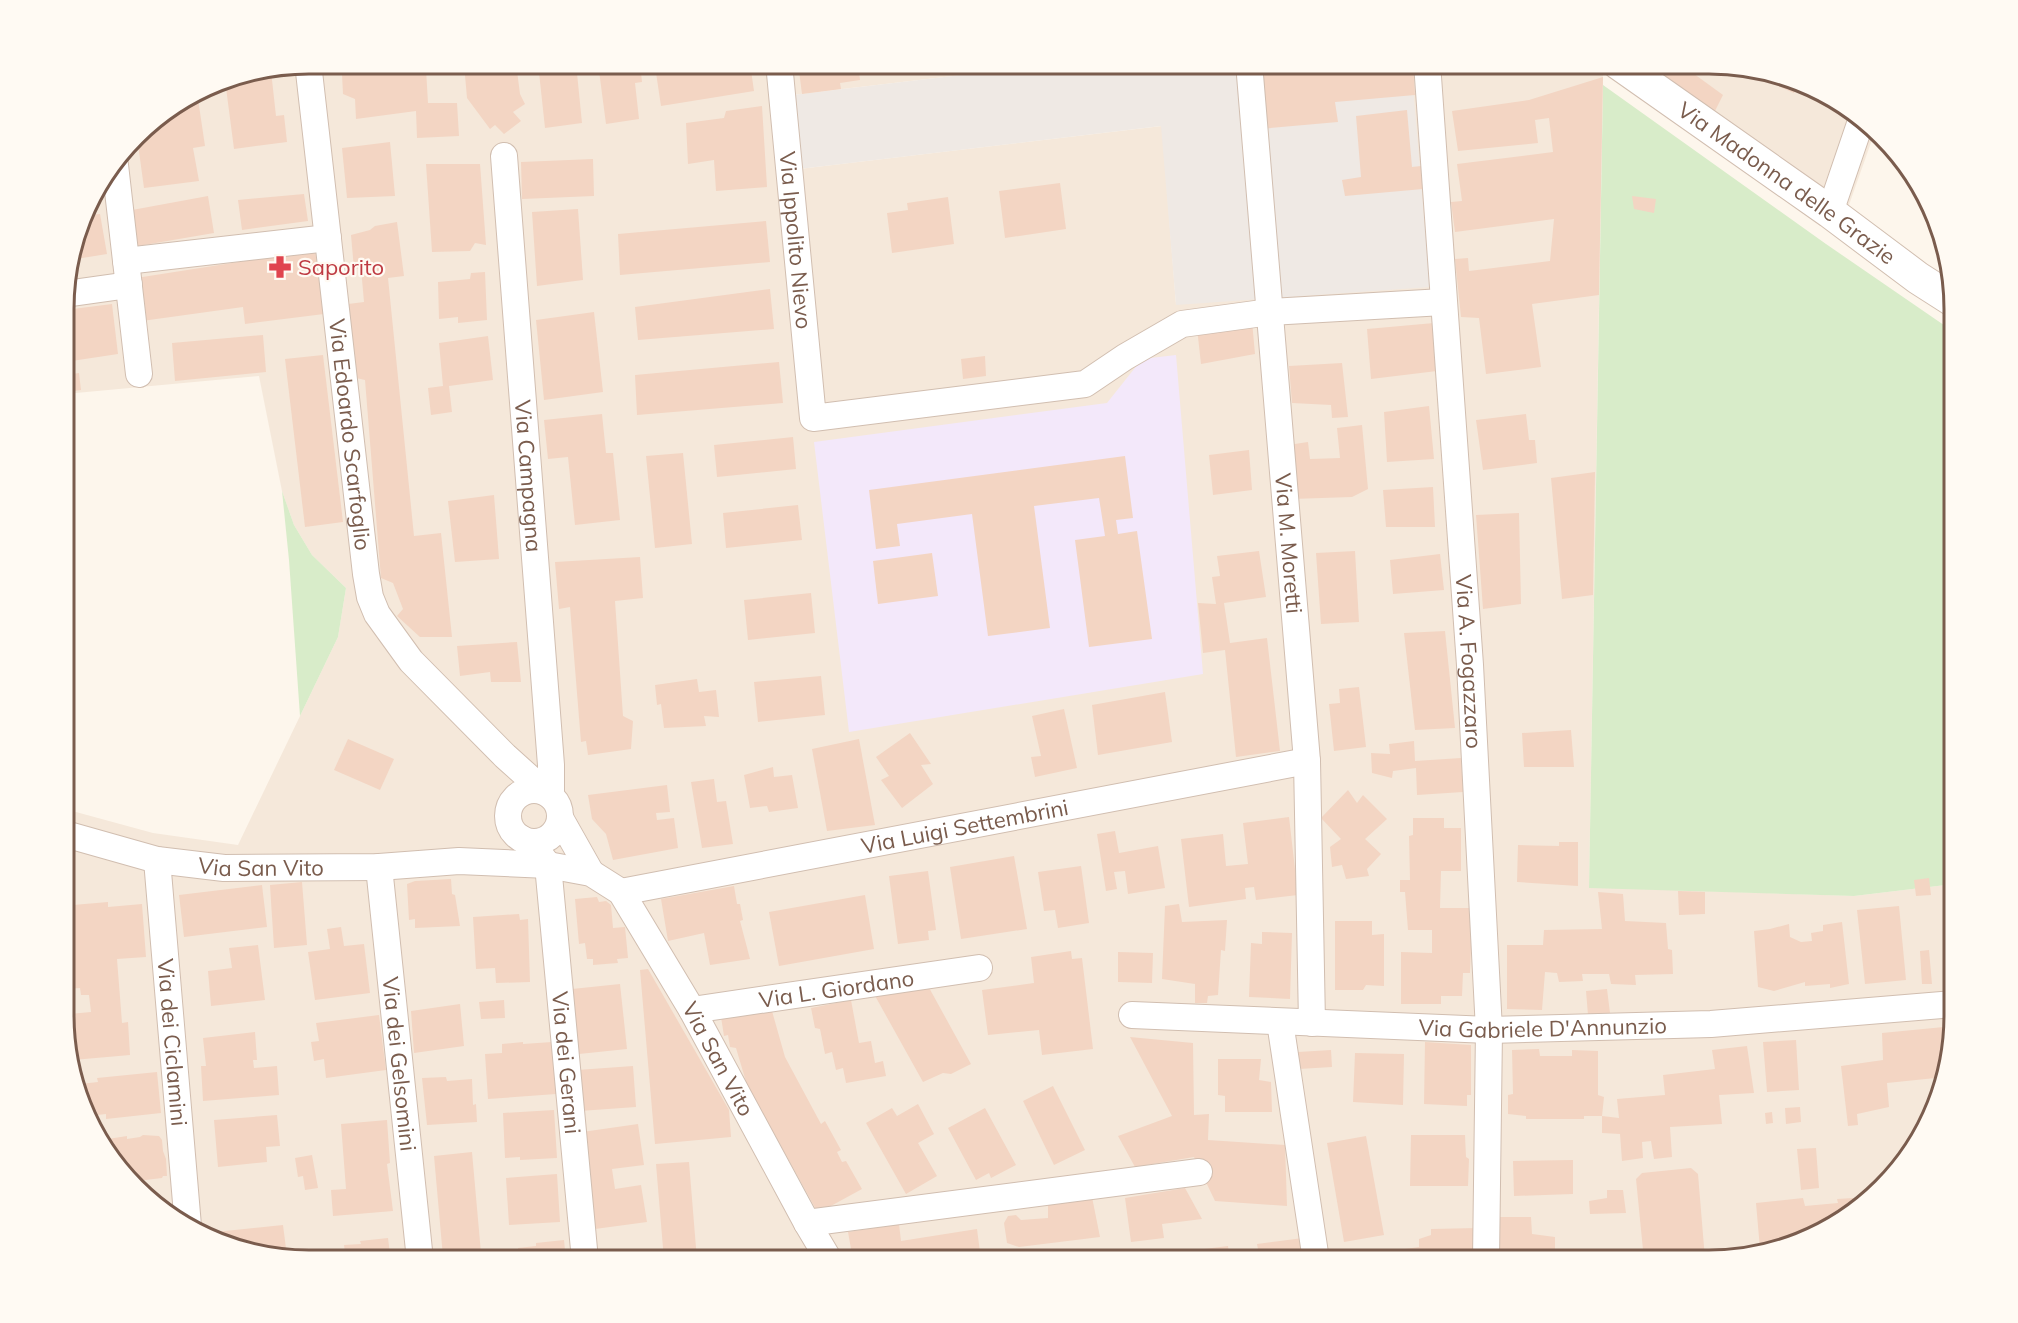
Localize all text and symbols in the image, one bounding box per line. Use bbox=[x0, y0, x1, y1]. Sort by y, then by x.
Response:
street label: Via Madonna delle Grazie bbox=[1672, 95, 1901, 270]
street label: Via Ippolito Nievo bbox=[774, 150, 818, 330]
place label: Saporito bbox=[298, 253, 384, 281]
pharmacy icon: Saporito bbox=[267, 254, 293, 280]
street label: Via Edoardo Scarfoglio bbox=[323, 317, 377, 552]
street label: Via Campagna bbox=[509, 399, 549, 553]
street label: Via M. Moretti bbox=[1269, 472, 1309, 615]
street label: Via A. Fogazzaro bbox=[1450, 574, 1488, 749]
street label: Via Luigi Settembrini bbox=[859, 793, 1071, 860]
street label: Via San Vito bbox=[196, 851, 324, 882]
street label: Via dei Ciclamini bbox=[151, 957, 193, 1127]
street label: Via L. Giordano bbox=[757, 964, 916, 1014]
street label: Via dei Gelsomini bbox=[377, 975, 423, 1153]
street label: Via dei Gerani bbox=[546, 990, 587, 1135]
street label: Via San Vito bbox=[676, 997, 761, 1121]
street label: Via Gabriele D'Annunzio bbox=[1418, 1011, 1667, 1044]

